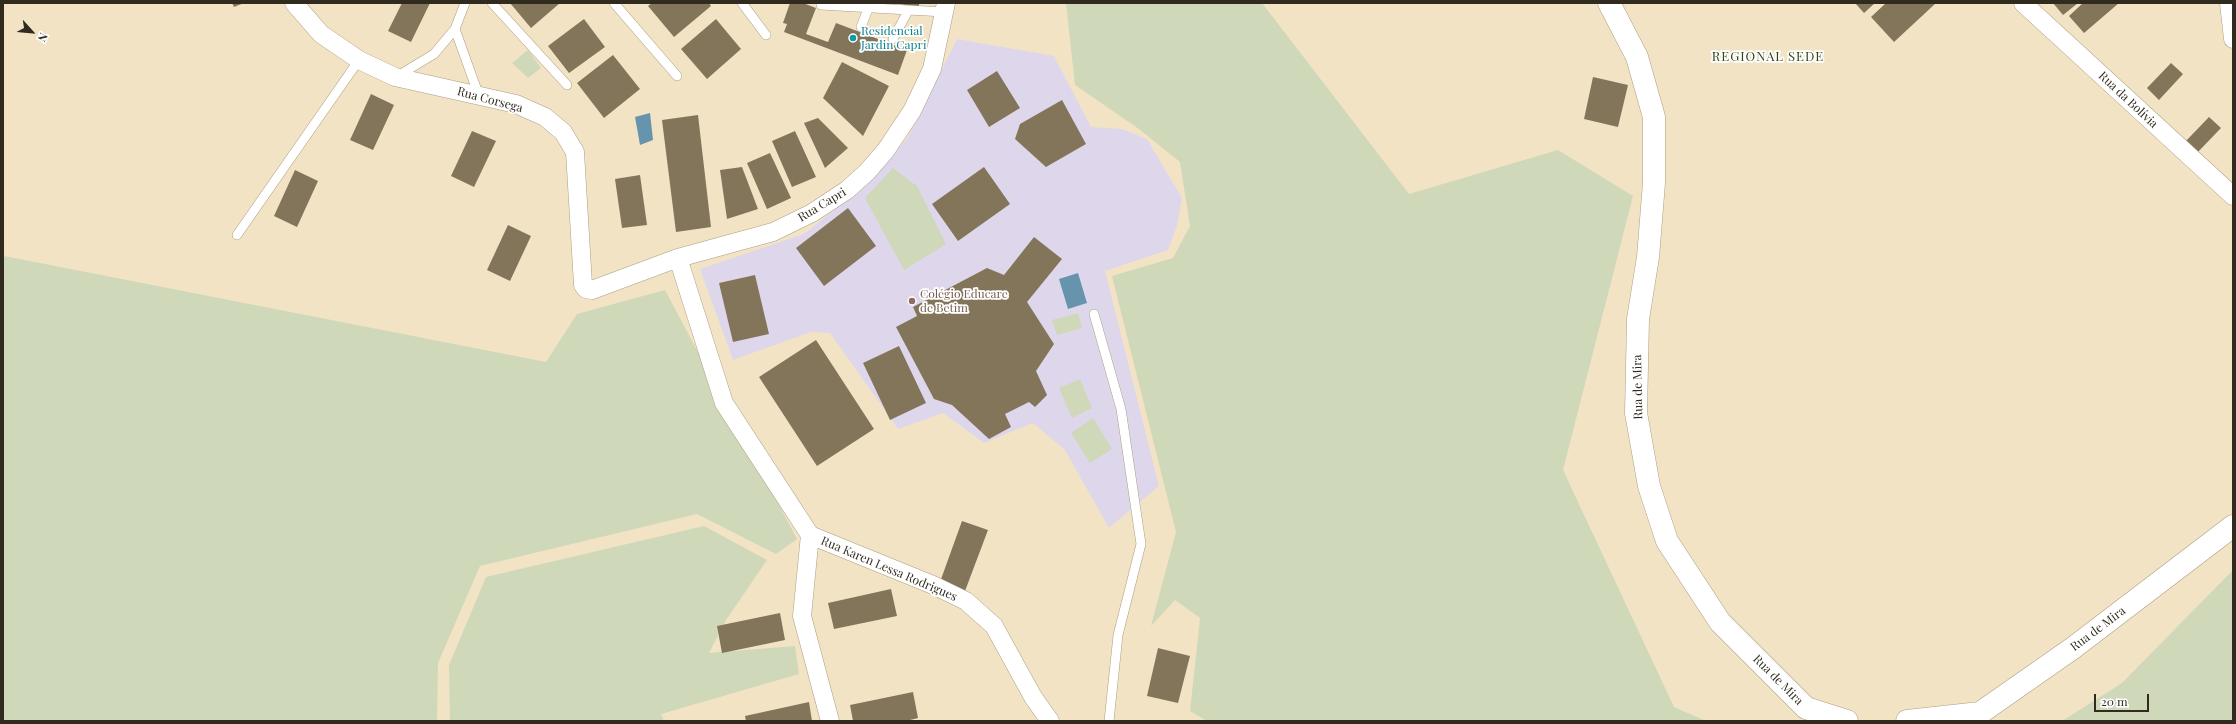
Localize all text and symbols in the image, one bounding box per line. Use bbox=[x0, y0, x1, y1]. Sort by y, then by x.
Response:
north arrow bbox=[12, 12, 52, 52]
place label: Residencial Jardin Capri bbox=[861, 24, 926, 52]
text: N bbox=[35, 31, 52, 45]
marker: Residencial Jardin Capri bbox=[848, 33, 858, 43]
district label: REGIONAL SEDE bbox=[1712, 49, 1824, 65]
street label: Rua da Bolívia bbox=[2095, 69, 2161, 131]
street label: Rua Corsega bbox=[456, 84, 524, 116]
street label: Rua Capri bbox=[795, 185, 849, 225]
place label: Colégio Educare de Betim bbox=[920, 287, 1008, 315]
marker: Colégio Educare de Betim bbox=[907, 296, 917, 306]
street label: Rua de Mira bbox=[1630, 354, 1646, 420]
street label: Rua Karen Lessa Rodrigues bbox=[819, 534, 959, 604]
street label: Rua de Mira bbox=[2068, 604, 2128, 654]
street label: Rua de Mira bbox=[1750, 652, 1806, 708]
scale bar bbox=[2096, 686, 2151, 712]
text: 20 m bbox=[2101, 693, 2128, 709]

